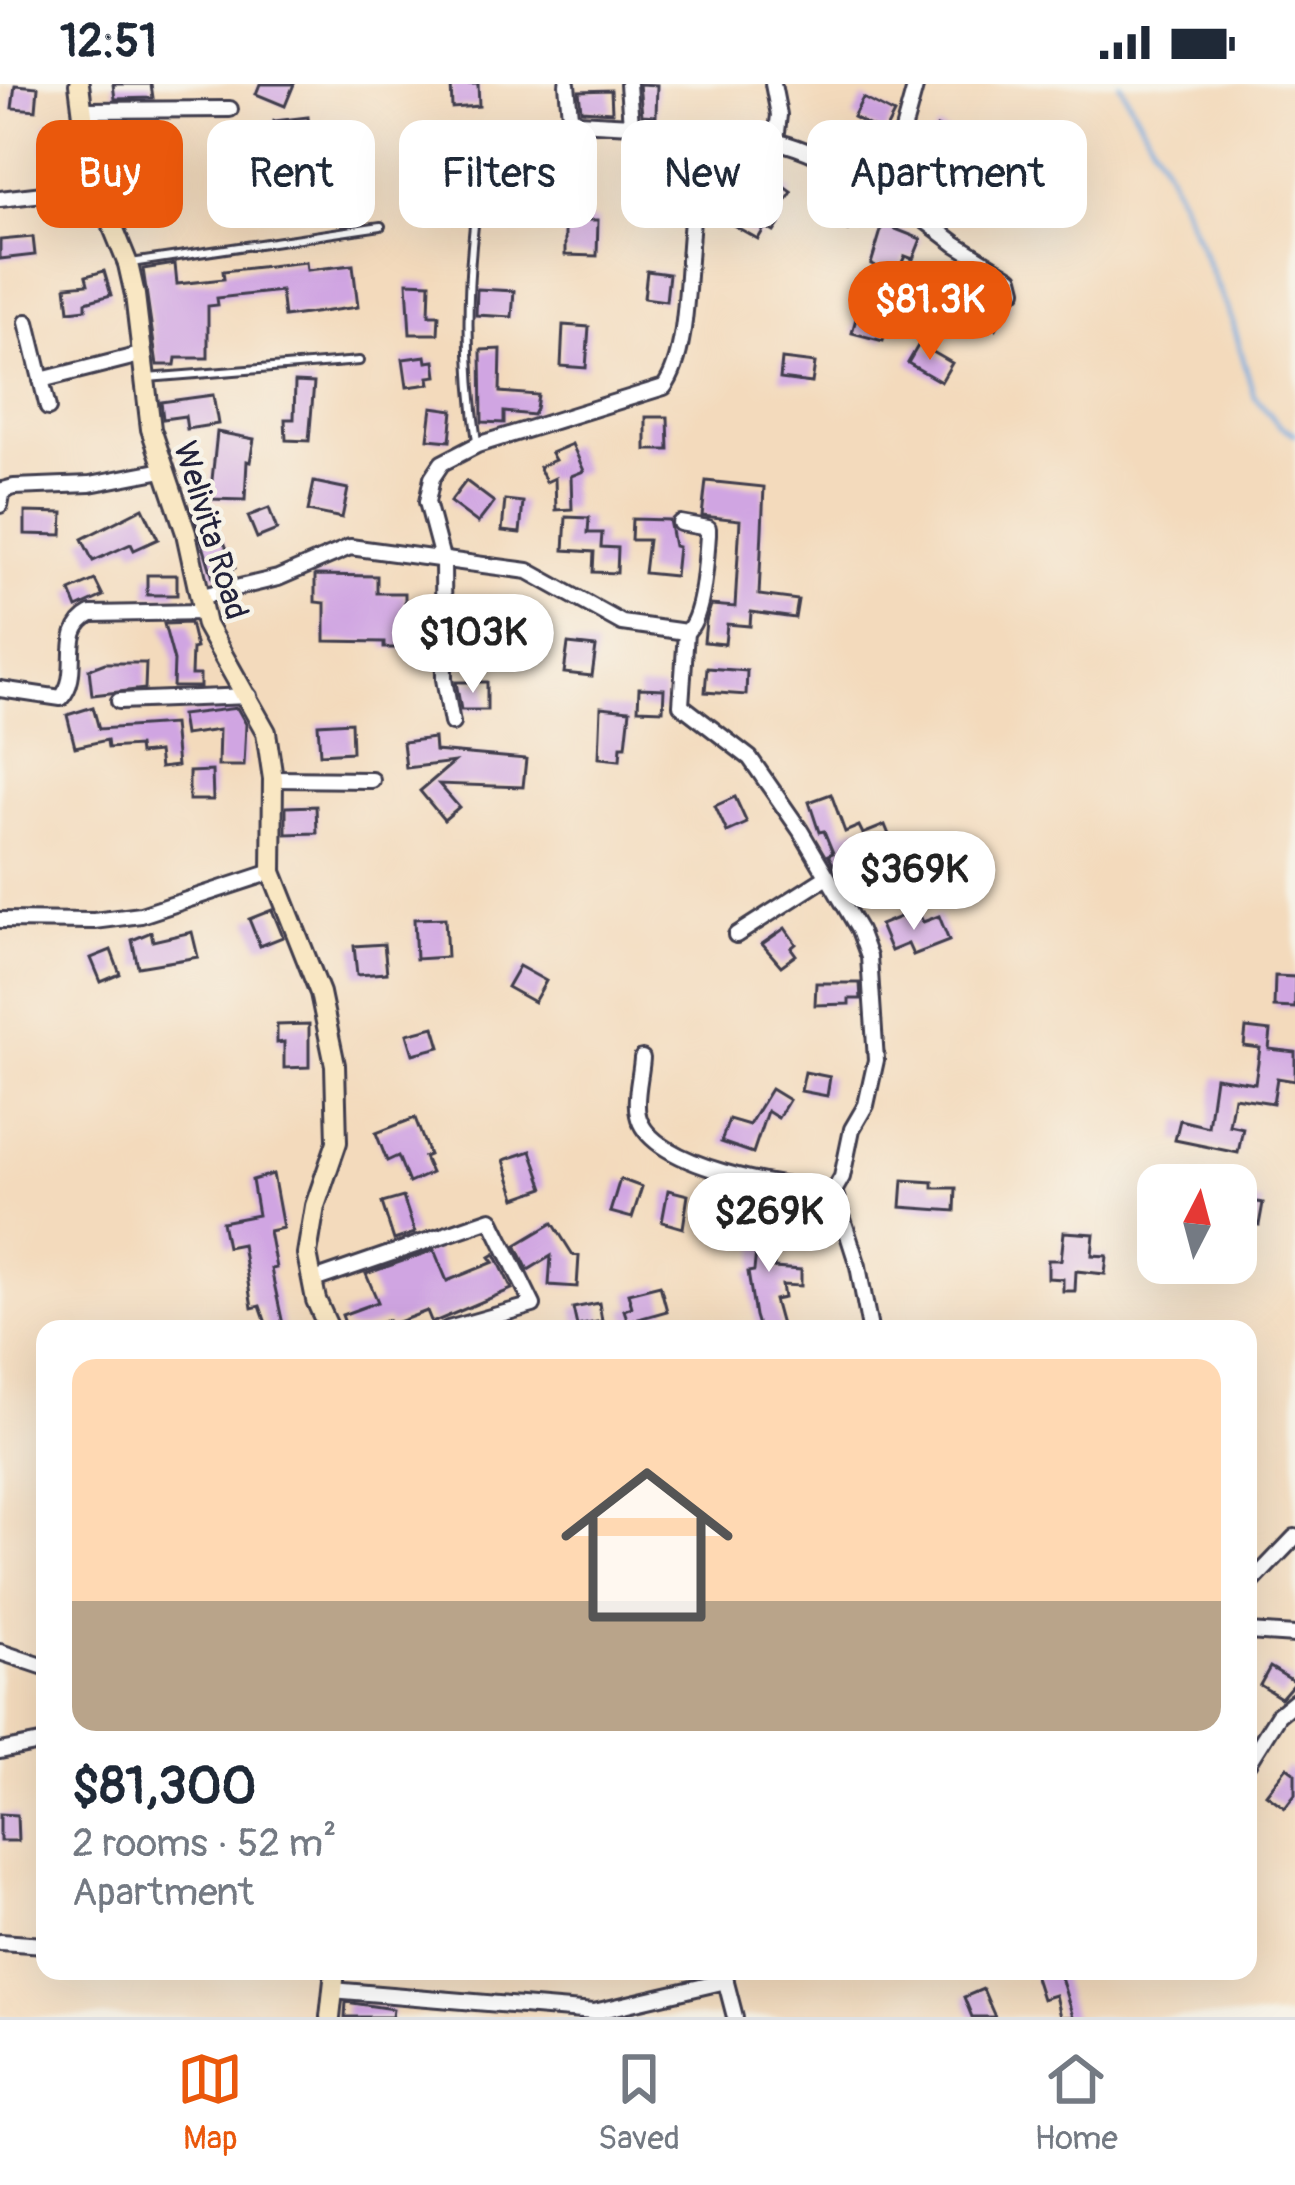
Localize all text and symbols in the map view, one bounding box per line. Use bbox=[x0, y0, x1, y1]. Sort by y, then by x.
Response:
text: 12:51 bbox=[60, 14, 157, 70]
chip: Buy bbox=[36, 120, 183, 228]
chip: Rent bbox=[207, 120, 375, 228]
chip: Filters bbox=[399, 120, 597, 228]
chip: New bbox=[621, 120, 783, 228]
chip: Apartment bbox=[807, 120, 1087, 228]
pin: $81.3K bbox=[832, 261, 1028, 363]
text: $81.3K bbox=[875, 275, 985, 324]
street label: Welivita Road bbox=[164, 436, 257, 624]
pin: $103K bbox=[389, 594, 557, 696]
text: $103K bbox=[419, 608, 527, 657]
pin: $369K bbox=[830, 831, 998, 933]
text: $369K bbox=[859, 845, 969, 894]
north arrow bbox=[1137, 1164, 1257, 1284]
map controls bbox=[1137, 1164, 1257, 1284]
pin: $269K bbox=[685, 1173, 853, 1275]
text: $269K bbox=[714, 1187, 824, 1236]
icon: home bbox=[539, 1437, 755, 1653]
text: $81,300 bbox=[72, 1755, 256, 1819]
text: 2 rooms · 52 m² bbox=[72, 1819, 337, 1868]
text: Apartment bbox=[72, 1868, 254, 1917]
tab: Map bbox=[177, 2046, 243, 2159]
tab: Saved bbox=[598, 2046, 680, 2159]
tab: Home bbox=[1034, 2046, 1118, 2159]

